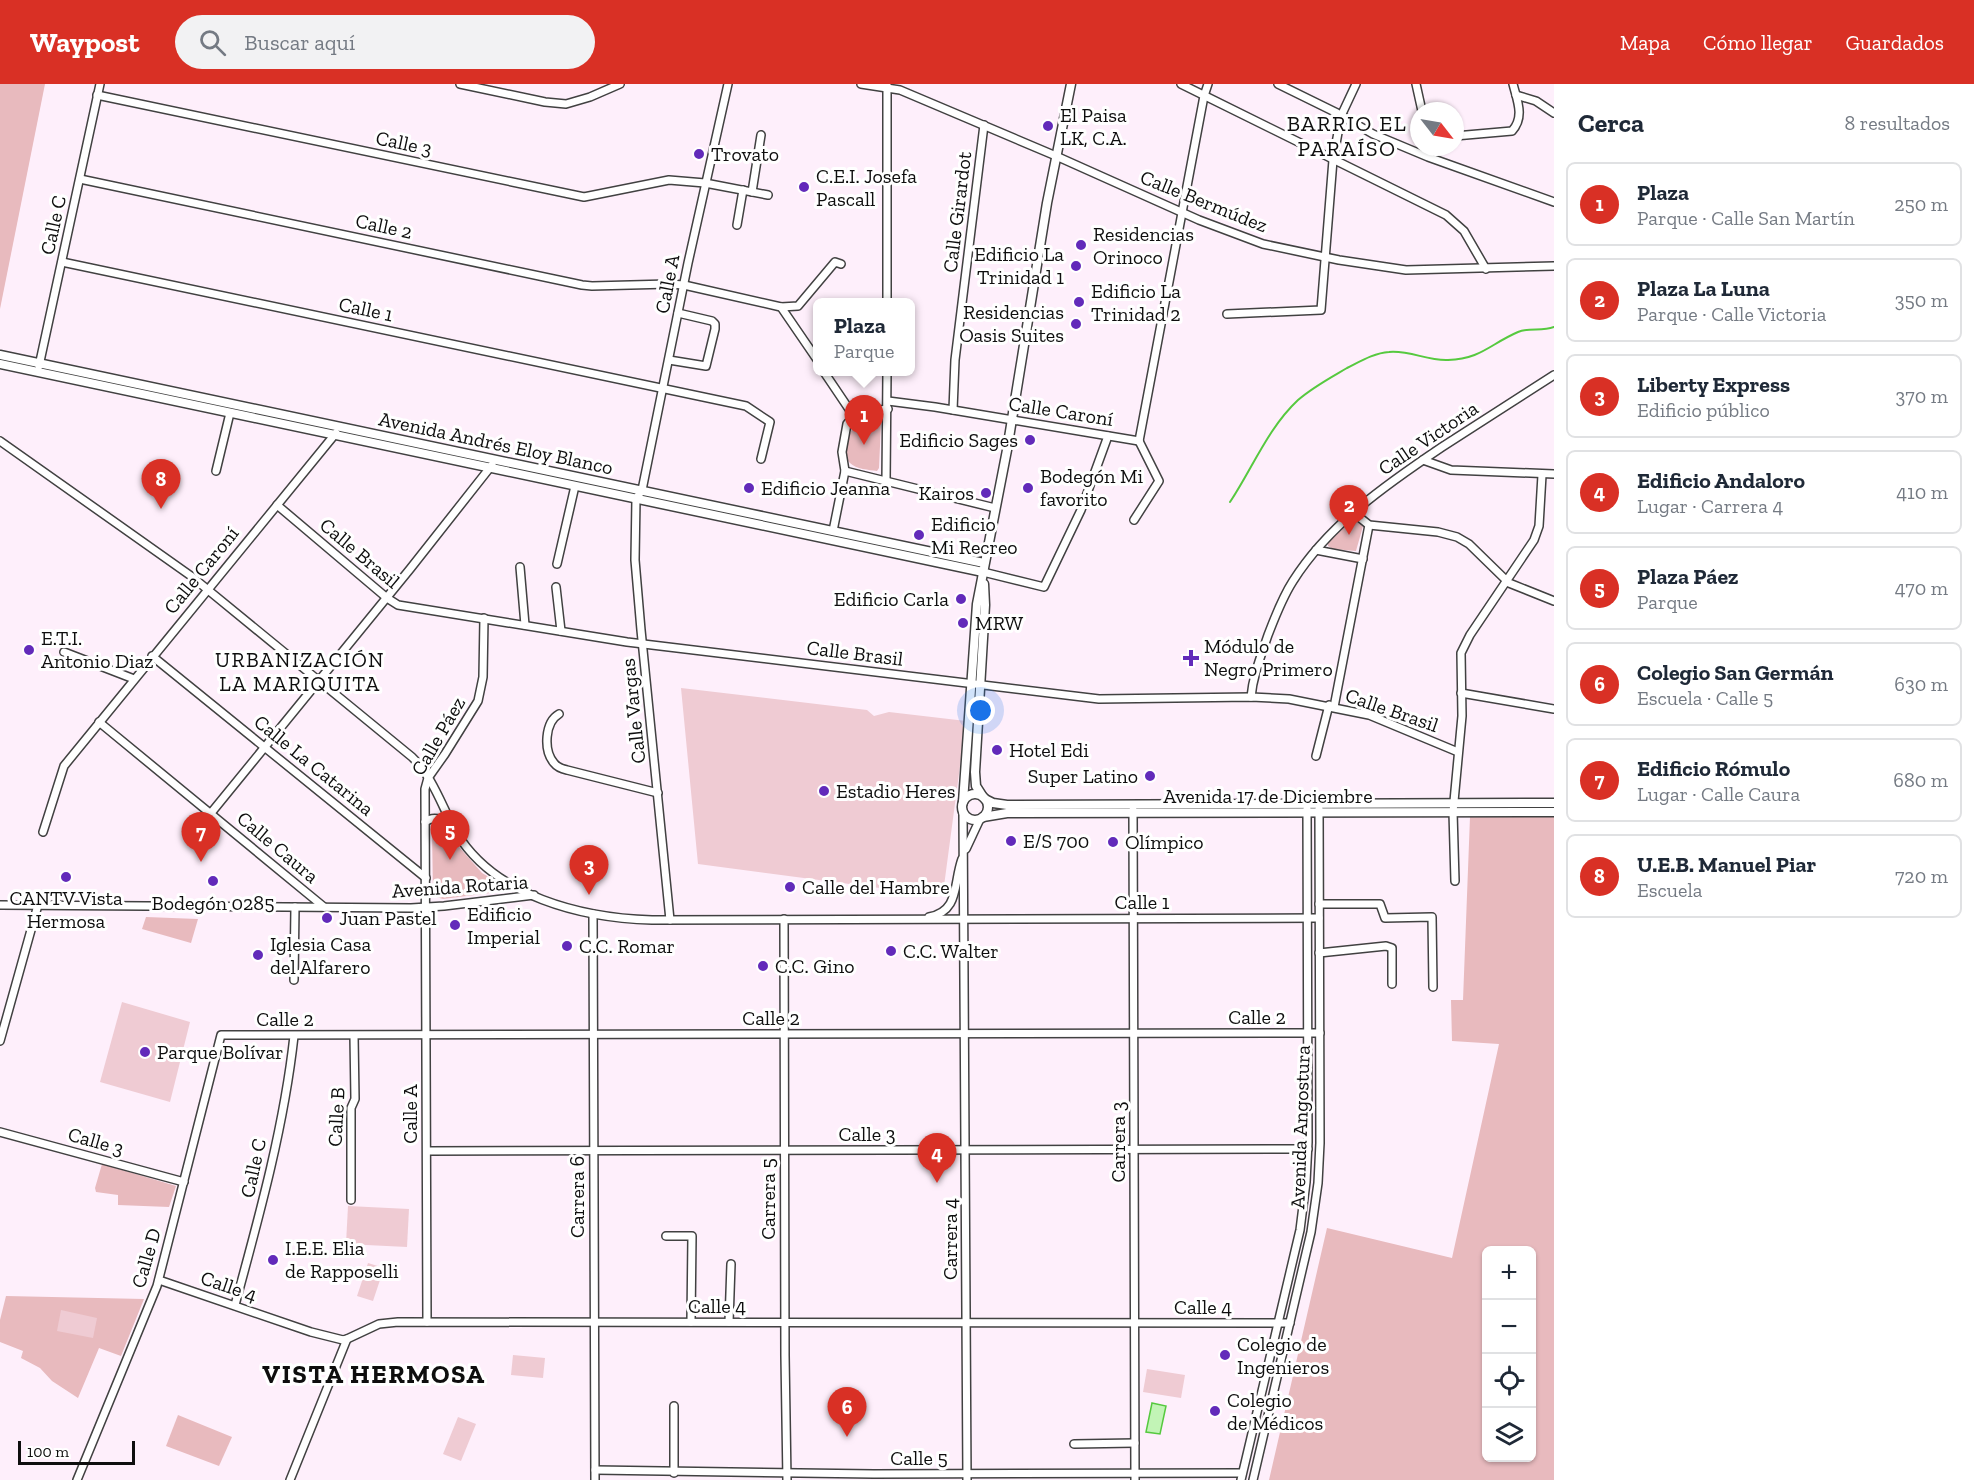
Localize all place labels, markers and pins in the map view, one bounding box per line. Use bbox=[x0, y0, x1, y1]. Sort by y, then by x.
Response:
place label: El Paisa LK, C.A. bbox=[1060, 103, 1127, 150]
marker: El Paisa LK, C.A. bbox=[1041, 119, 1055, 133]
place label: Trovato bbox=[711, 142, 779, 166]
marker: Trovato bbox=[692, 147, 706, 161]
place label: C.E.I. Josefa Pascall bbox=[816, 164, 917, 211]
marker: C.E.I. Josefa Pascall bbox=[797, 180, 811, 194]
place label: Residencias Orinoco bbox=[1093, 222, 1194, 269]
marker: Residencias Orinoco bbox=[1074, 238, 1088, 252]
place label: Edificio La Trinidad 1 bbox=[974, 242, 1064, 289]
marker: Edificio La Trinidad 1 bbox=[1069, 259, 1083, 273]
place label: Edificio La Trinidad 2 bbox=[1091, 279, 1181, 326]
marker: Edificio La Trinidad 2 bbox=[1072, 295, 1086, 309]
place label: Residencias Oasis Suites bbox=[959, 300, 1064, 347]
marker: Residencias Oasis Suites bbox=[1069, 317, 1083, 331]
pin: 1 bbox=[844, 396, 884, 445]
place label: Edificio Sages bbox=[899, 428, 1018, 452]
marker: Edificio Sages bbox=[1023, 433, 1037, 447]
pin: 8 bbox=[142, 460, 180, 509]
place label: Bodegón Mi favorito bbox=[1040, 464, 1144, 511]
place label: Edificio Jeanna bbox=[761, 476, 891, 500]
marker: Edificio Jeanna bbox=[742, 481, 756, 495]
place label: Kairos bbox=[918, 481, 974, 505]
marker: Bodegón Mi favorito bbox=[1021, 481, 1035, 495]
marker: Kairos bbox=[979, 486, 993, 500]
pin: 2 bbox=[1330, 486, 1368, 535]
place label: Edificio Mi Recreo bbox=[931, 512, 1018, 559]
marker: Edificio Mi Recreo bbox=[912, 528, 926, 542]
place label: Edificio Carla bbox=[834, 587, 949, 611]
marker: Edificio Carla bbox=[954, 592, 968, 606]
place label: MRW bbox=[975, 611, 1024, 635]
marker: MRW bbox=[956, 616, 970, 630]
place label: E.T.I. Antonio Diaz bbox=[41, 626, 154, 673]
place label: Módulo de Negro Primero bbox=[1204, 634, 1333, 681]
marker: E.T.I. Antonio Diaz bbox=[22, 643, 36, 657]
marker: Módulo de Negro Primero bbox=[1182, 649, 1200, 667]
place label: Hotel Edi bbox=[1009, 738, 1089, 762]
marker: Hotel Edi bbox=[990, 743, 1004, 757]
place label: Super Latino bbox=[1028, 764, 1138, 788]
marker: Super Latino bbox=[1143, 769, 1157, 783]
place label: Estadio Heres bbox=[836, 779, 956, 803]
marker: Estadio Heres bbox=[817, 784, 831, 798]
pin: 5 bbox=[430, 810, 470, 860]
pin: 7 bbox=[182, 812, 220, 862]
place label: E/S 700 bbox=[1023, 829, 1089, 853]
place label: Olímpico bbox=[1125, 830, 1204, 854]
marker: E/S 700 bbox=[1004, 834, 1018, 848]
marker: Olímpico bbox=[1106, 835, 1120, 849]
pin: 3 bbox=[570, 846, 608, 895]
marker: CANTV Vista Hermosa bbox=[59, 870, 73, 884]
marker: Bodegón 0285 bbox=[206, 874, 220, 888]
place label: Calle del Hambre bbox=[802, 875, 950, 899]
marker: Calle del Hambre bbox=[783, 880, 797, 894]
place label: CANTV Vista Hermosa bbox=[9, 886, 123, 933]
place label: Bodegón 0285 bbox=[152, 891, 274, 915]
place label: Edificio Imperial bbox=[467, 902, 540, 949]
place label: Juan Pastel bbox=[339, 906, 437, 930]
marker: Juan Pastel bbox=[320, 911, 334, 925]
marker: Edificio Imperial bbox=[448, 918, 462, 932]
place label: Iglesia Casa del Alfarero bbox=[270, 932, 372, 979]
place label: C.C. Romar bbox=[579, 934, 675, 958]
marker: C.C. Romar bbox=[560, 939, 574, 953]
place label: C.C. Walter bbox=[903, 939, 999, 963]
marker: C.C. Walter bbox=[884, 944, 898, 958]
marker: Iglesia Casa del Alfarero bbox=[251, 948, 265, 962]
place label: C.C. Gino bbox=[775, 954, 854, 978]
marker: C.C. Gino bbox=[756, 959, 770, 973]
place label: Parque Bolívar bbox=[157, 1040, 284, 1064]
marker: Parque Bolívar bbox=[138, 1045, 152, 1059]
pin: 4 bbox=[918, 1134, 956, 1183]
place label: I.E.E. Elia de Rapposelli bbox=[285, 1236, 399, 1283]
marker: I.E.E. Elia de Rapposelli bbox=[266, 1253, 280, 1267]
place label: Colegio de Ingenieros bbox=[1237, 1332, 1329, 1379]
marker: Colegio de Ingenieros bbox=[1218, 1348, 1232, 1362]
pin: 6 bbox=[828, 1388, 866, 1437]
place label: Colegio de Médicos bbox=[1227, 1388, 1323, 1435]
marker: Colegio de Médicos bbox=[1208, 1404, 1222, 1418]

